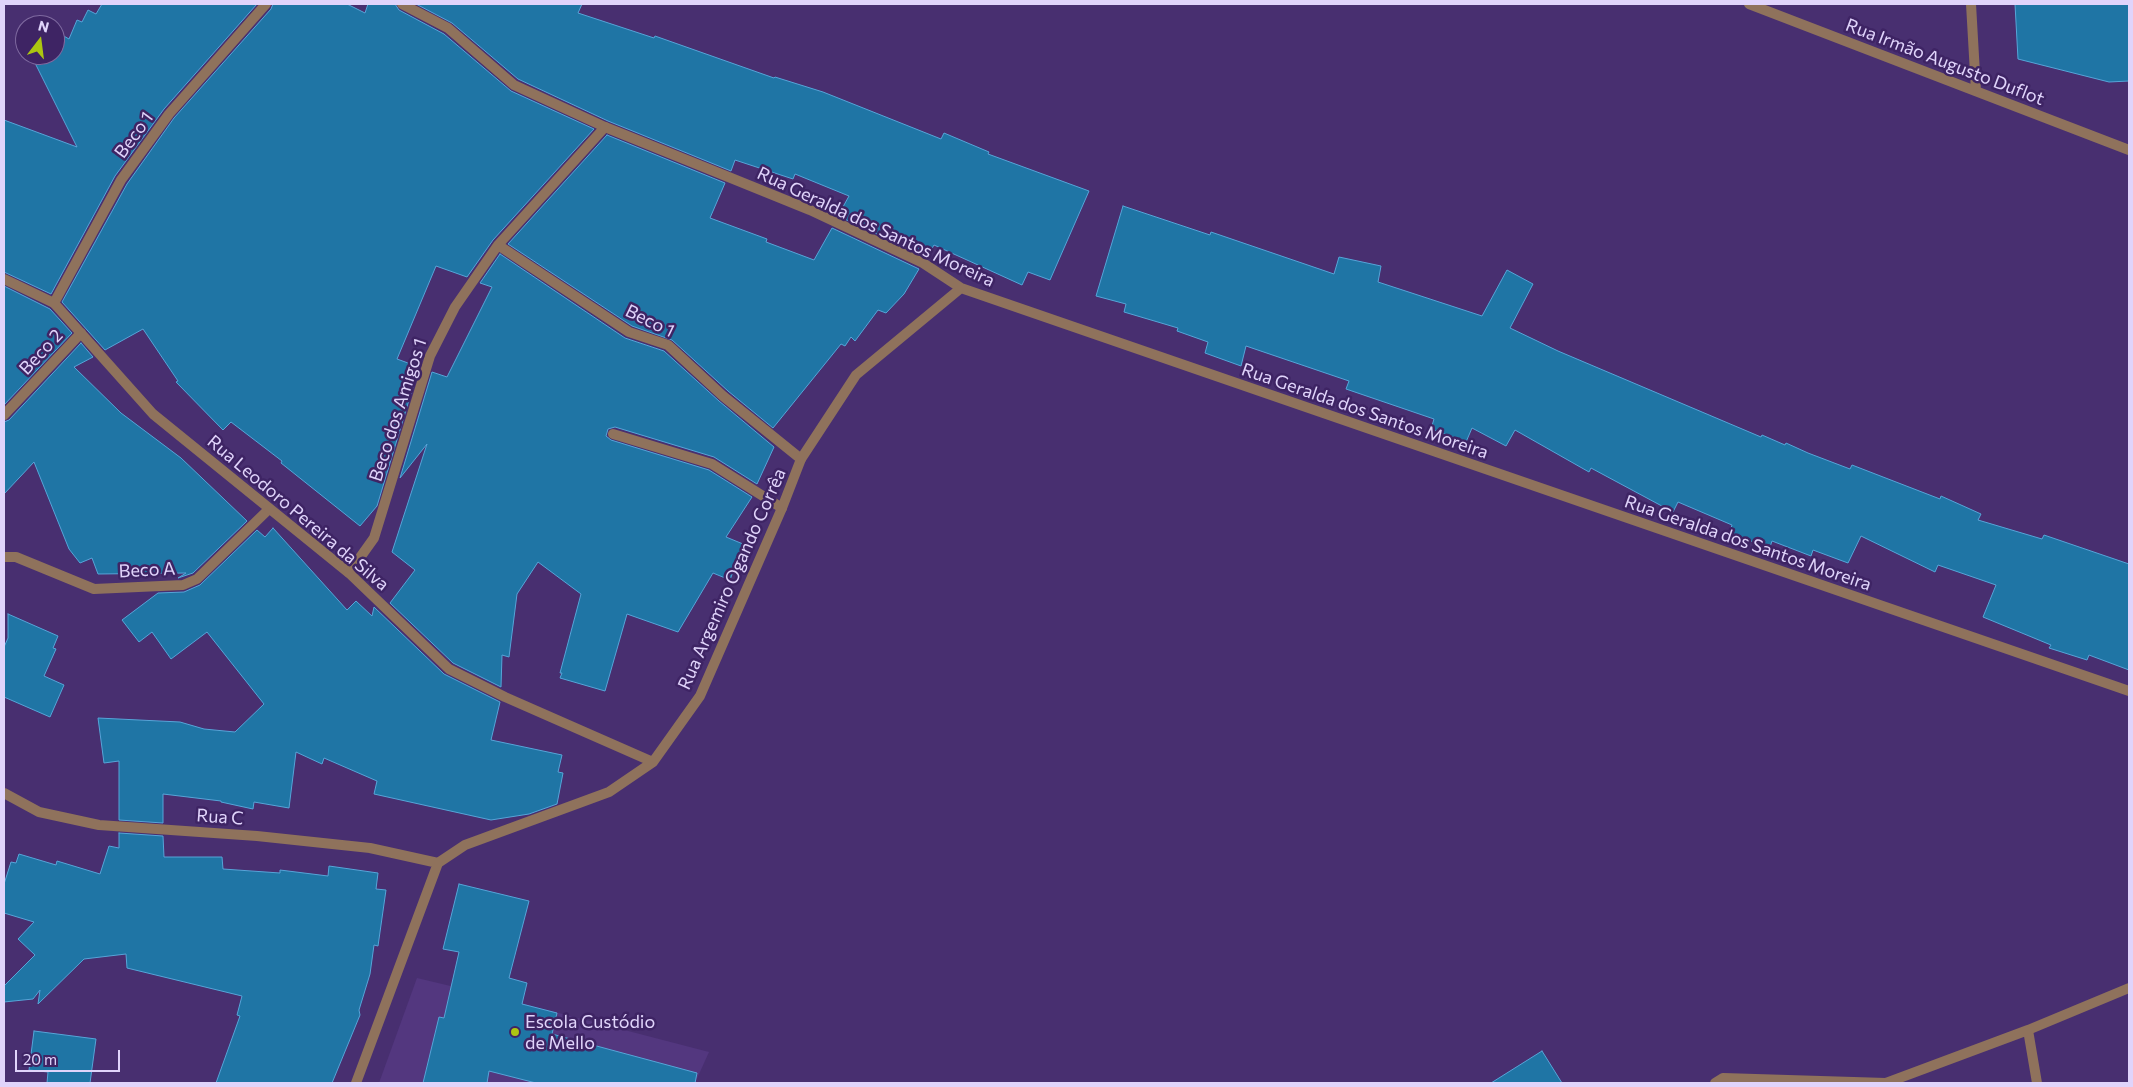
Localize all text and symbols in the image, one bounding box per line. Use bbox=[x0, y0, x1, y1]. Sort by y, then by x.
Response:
street label: Rua Irmão Augusto Duflot bbox=[1843, 14, 2047, 110]
north arrow bbox=[15, 15, 65, 65]
text: N bbox=[36, 16, 51, 36]
street label: Beco 1 bbox=[110, 108, 158, 162]
street label: Rua Geralda dos Santos Moreira bbox=[754, 162, 998, 292]
street label: Beco 1 bbox=[622, 300, 678, 342]
street label: Beco 2 bbox=[15, 325, 67, 379]
street label: Beco dos Amigos 1 bbox=[365, 336, 431, 484]
street label: Rua Geralda dos Santos Moreira bbox=[1239, 359, 1491, 463]
street label: Rua Leodoro Pereira da Silva bbox=[203, 431, 393, 595]
street label: Rua Argemiro Ogando Corrêa bbox=[673, 465, 791, 693]
street label: Rua Geralda dos Santos Moreira bbox=[1622, 491, 1874, 595]
street label: Beco A bbox=[118, 558, 176, 582]
street label: Rua C bbox=[196, 805, 244, 829]
place label: Escola Custódio de Mello bbox=[525, 1011, 655, 1054]
marker: Escola Custódio de Mello bbox=[509, 1026, 521, 1038]
scale bar bbox=[18, 1040, 122, 1072]
text: 20 m bbox=[23, 1050, 57, 1068]

